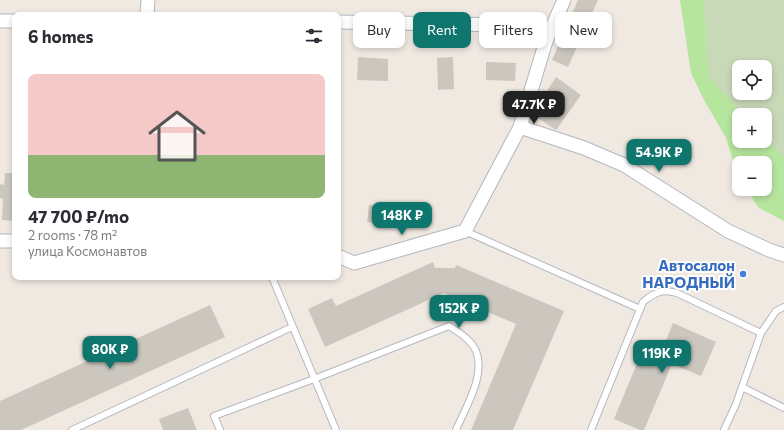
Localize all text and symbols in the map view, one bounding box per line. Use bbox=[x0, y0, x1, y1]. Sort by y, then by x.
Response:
chip: Buy bbox=[353, 12, 405, 48]
chip: Rent bbox=[413, 12, 471, 48]
chip: Filters bbox=[479, 12, 547, 48]
chip: New bbox=[555, 12, 612, 48]
icon: filters bbox=[303, 25, 325, 47]
text: 6 homes bbox=[28, 26, 93, 47]
map controls bbox=[732, 60, 772, 196]
button: locate bbox=[732, 60, 772, 100]
pin: 47.7K ₽ bbox=[497, 91, 571, 125]
text: 47.7K ₽ bbox=[512, 96, 556, 112]
icon: home bbox=[141, 100, 213, 172]
button: + bbox=[732, 108, 772, 148]
pin: 54.9K ₽ bbox=[622, 139, 696, 173]
text: 54.9K ₽ bbox=[636, 144, 682, 160]
button: − bbox=[732, 156, 772, 196]
pin: 148K ₽ bbox=[369, 202, 435, 236]
text: 47 700 ₽/mo bbox=[28, 206, 129, 227]
text: 148K ₽ bbox=[381, 207, 423, 223]
text: 2 rooms · 78 m² bbox=[28, 227, 117, 243]
text: улица Космонавтов bbox=[28, 243, 147, 259]
place label: Автосалон НАРОДНЫЙ bbox=[642, 256, 735, 291]
marker: Автосалон НАРОДНЫЙ bbox=[738, 269, 748, 279]
pin: 152K ₽ bbox=[426, 295, 492, 329]
text: 152K ₽ bbox=[439, 300, 480, 316]
pin: 80K ₽ bbox=[82, 336, 138, 370]
pin: 119K ₽ bbox=[629, 340, 695, 374]
text: 80K ₽ bbox=[92, 341, 128, 357]
text: 119K ₽ bbox=[642, 345, 682, 361]

